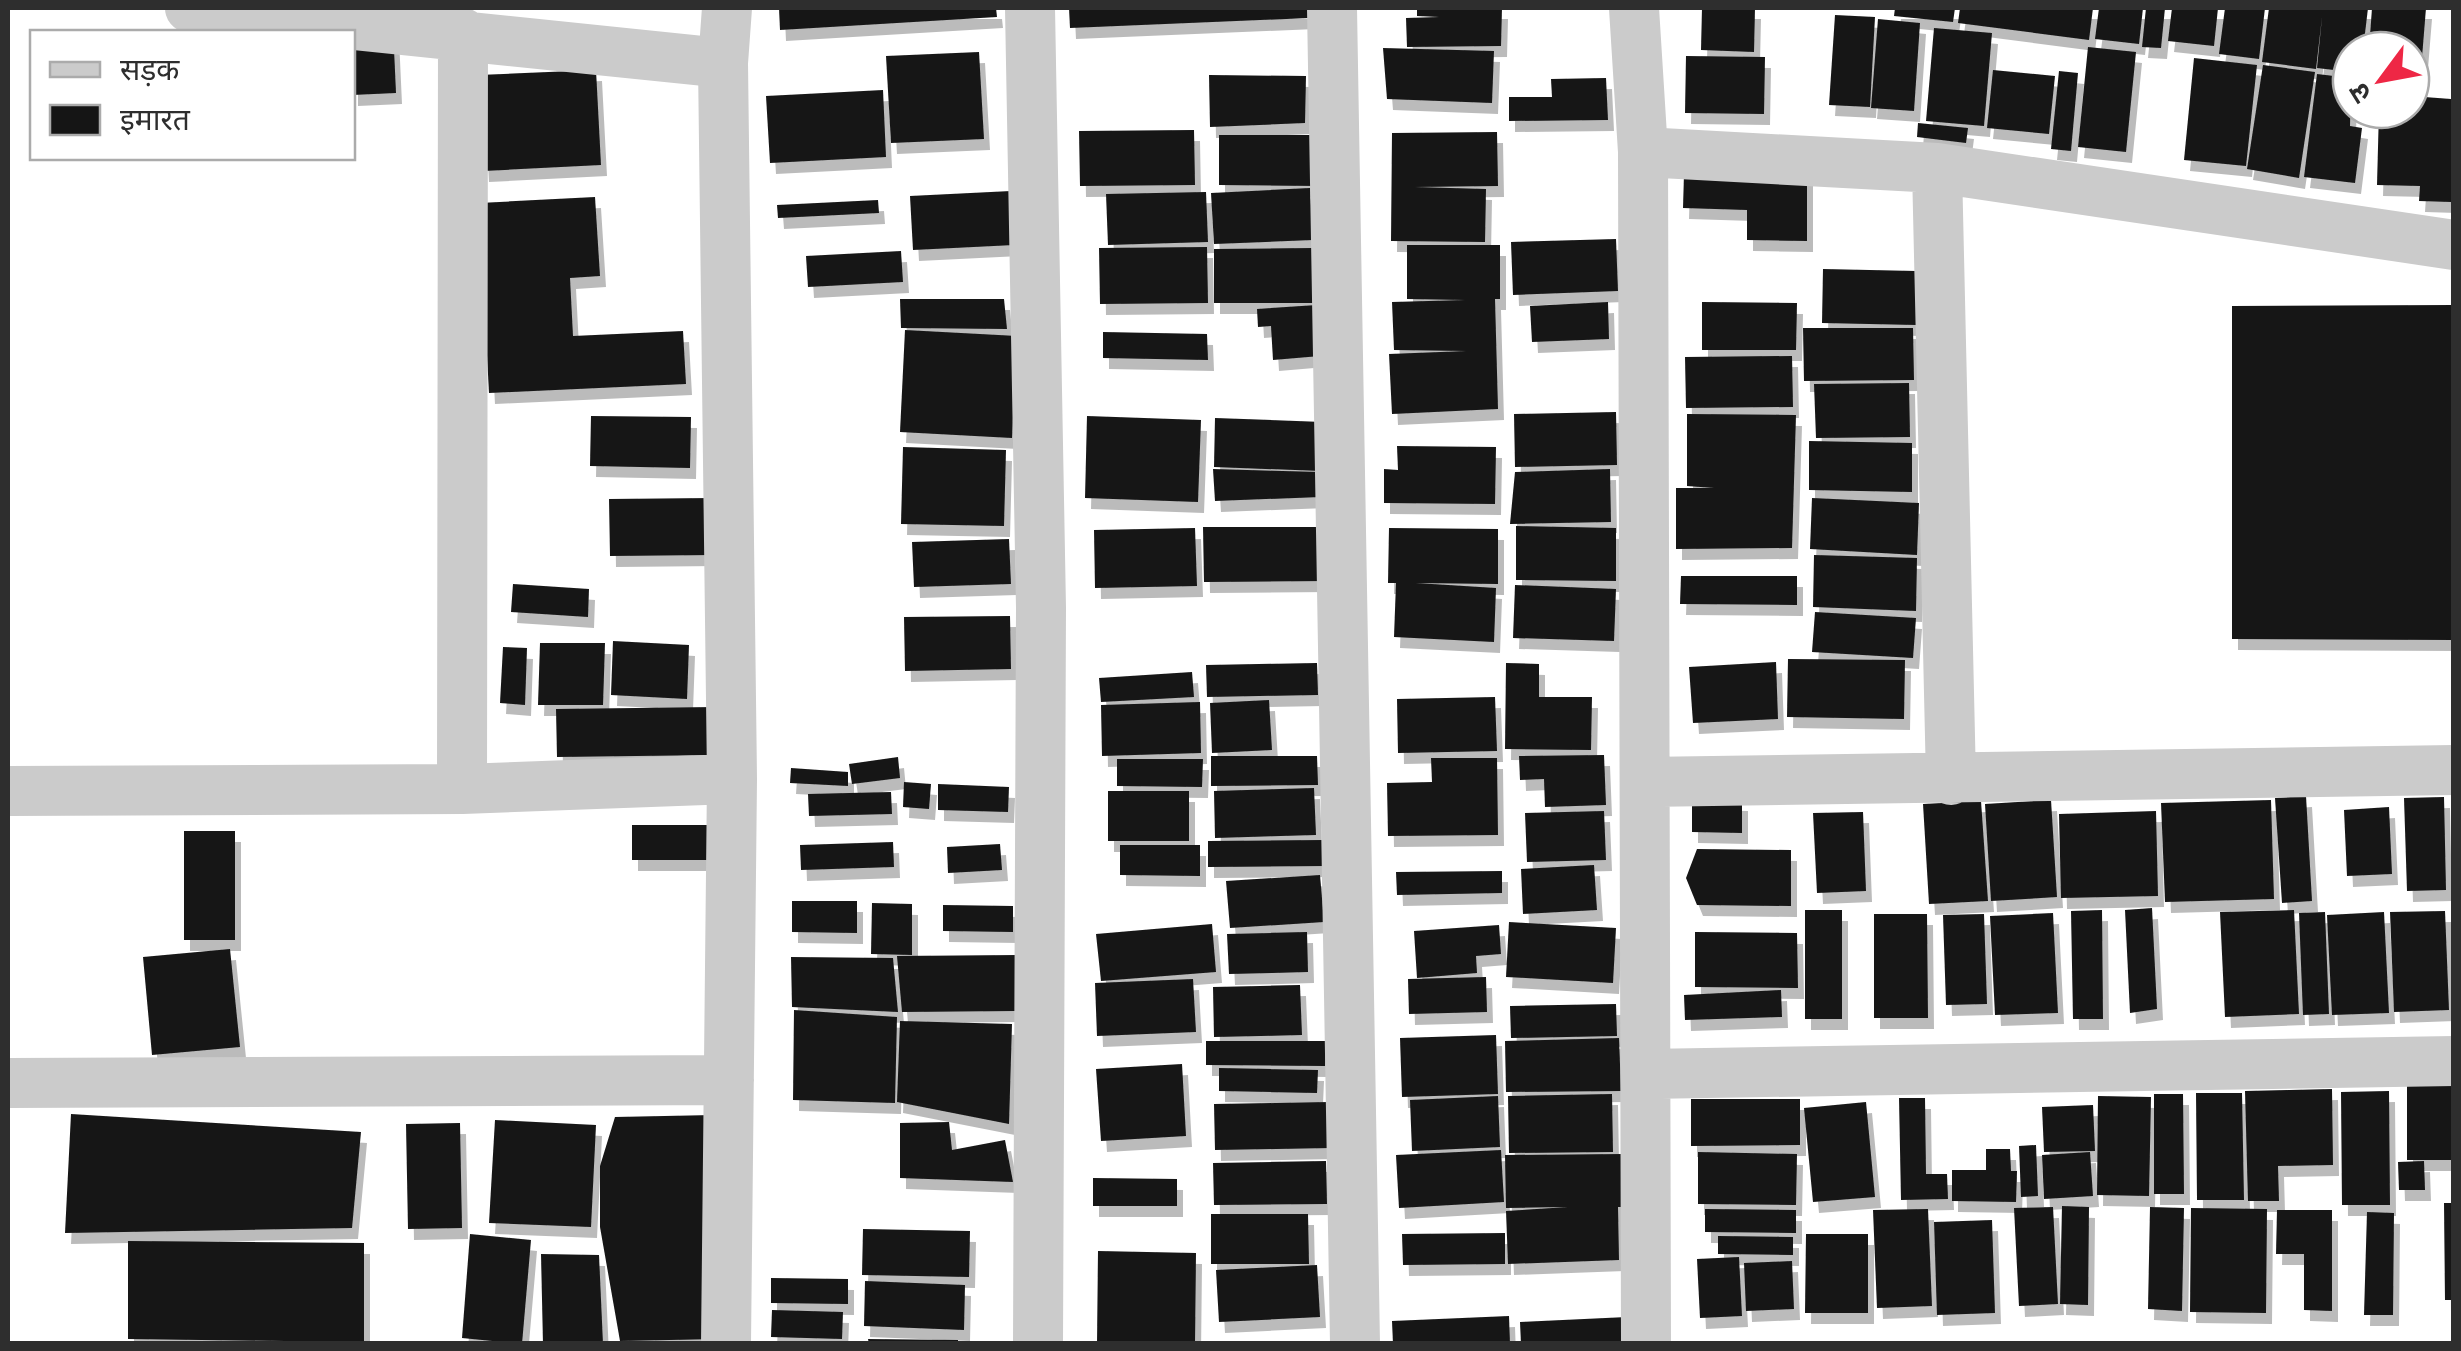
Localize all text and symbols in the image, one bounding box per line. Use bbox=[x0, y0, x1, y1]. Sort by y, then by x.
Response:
legend bbox=[30, 30, 355, 160]
north arrow bbox=[2331, 30, 2431, 130]
text: सड़क bbox=[120, 49, 180, 92]
text: उ bbox=[2339, 75, 2382, 110]
text: इमारत bbox=[120, 99, 191, 142]

